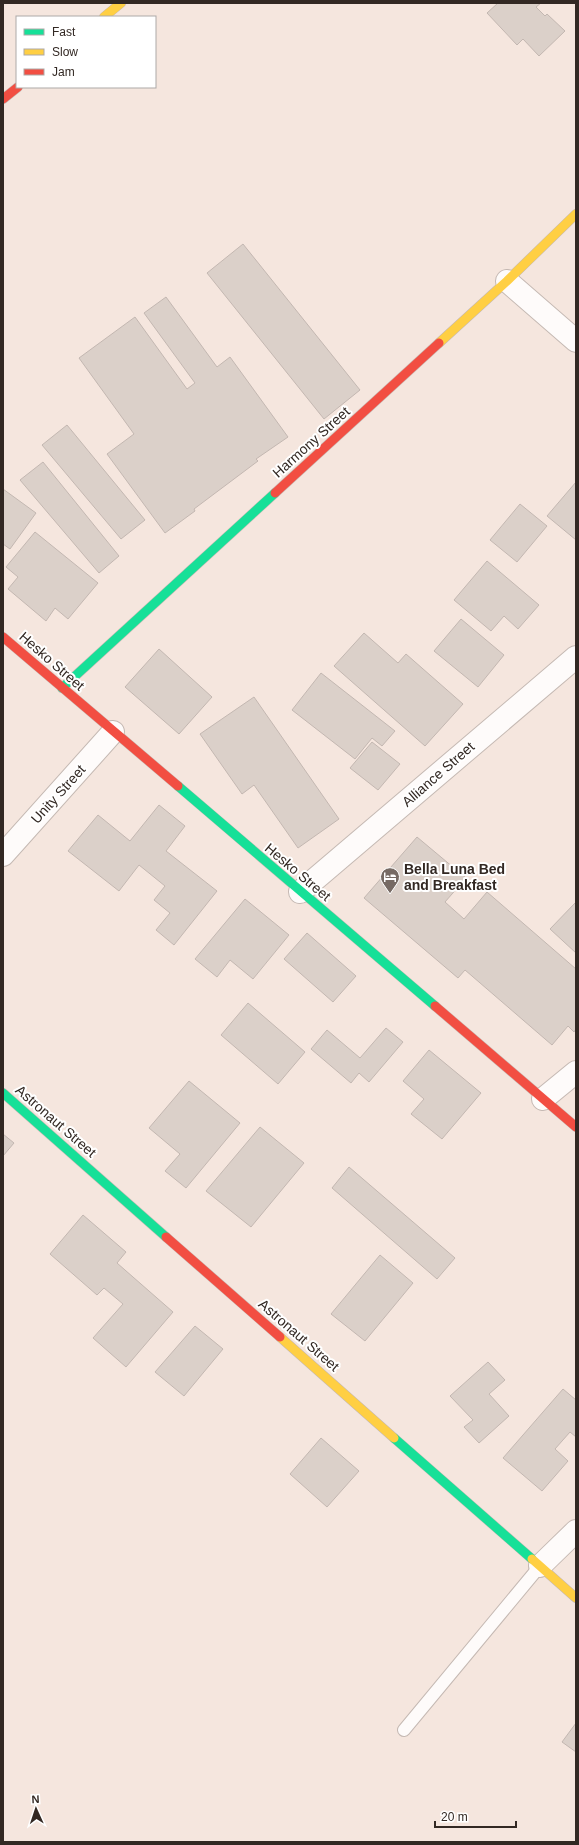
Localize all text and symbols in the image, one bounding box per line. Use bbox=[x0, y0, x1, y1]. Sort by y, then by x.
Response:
legend bbox=[16, 16, 156, 88]
text: Fast bbox=[52, 25, 76, 39]
text: Slow bbox=[52, 45, 78, 59]
text: Jam bbox=[52, 65, 75, 79]
street label: Harmony Street bbox=[269, 403, 353, 481]
street label: Hesko Street bbox=[16, 628, 88, 694]
street label: Alliance Street bbox=[399, 738, 477, 810]
street label: Unity Street bbox=[28, 761, 88, 827]
street label: Hesko Street bbox=[262, 840, 334, 904]
place label: Bella Luna Bed and Breakfast bbox=[404, 861, 505, 893]
hotel icon: Bella Luna Bed and Breakfast bbox=[379, 866, 401, 894]
street label: Astronaut Street bbox=[13, 1082, 100, 1160]
street label: Astronaut Street bbox=[256, 1296, 343, 1374]
north arrow bbox=[16, 1789, 56, 1829]
text: N bbox=[31, 1793, 40, 1805]
scale bar bbox=[435, 1803, 516, 1829]
text: 20 m bbox=[441, 1810, 468, 1824]

